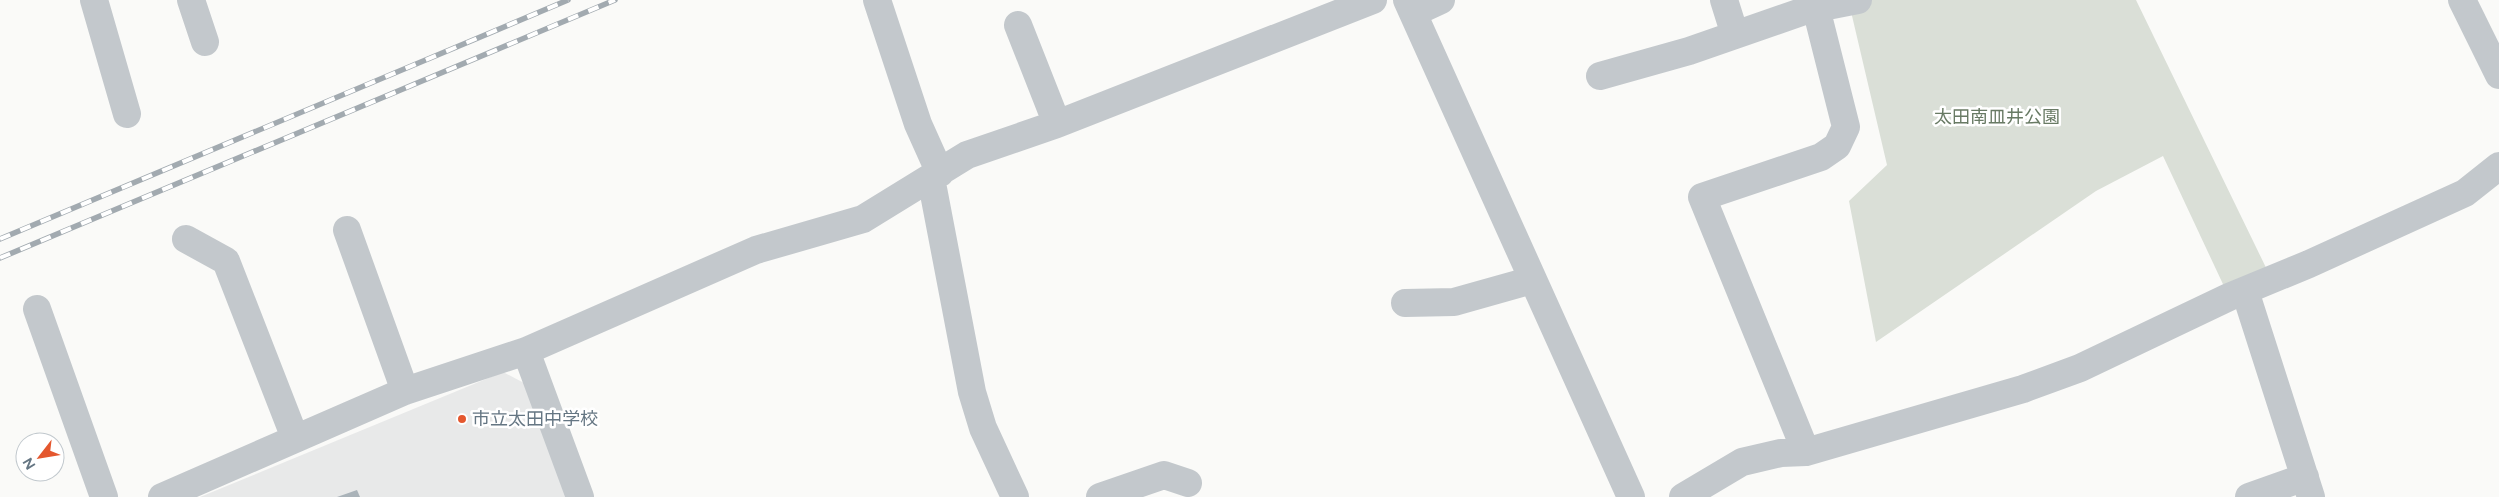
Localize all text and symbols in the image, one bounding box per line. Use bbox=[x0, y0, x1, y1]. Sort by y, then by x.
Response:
park label: 太田南皿井公園 bbox=[1934, 106, 2060, 128]
place label: 市立太田中学校 bbox=[472, 408, 598, 430]
marker: 市立太田中学校 bbox=[456, 413, 468, 425]
north arrow bbox=[15, 432, 65, 482]
text: N bbox=[19, 454, 39, 472]

